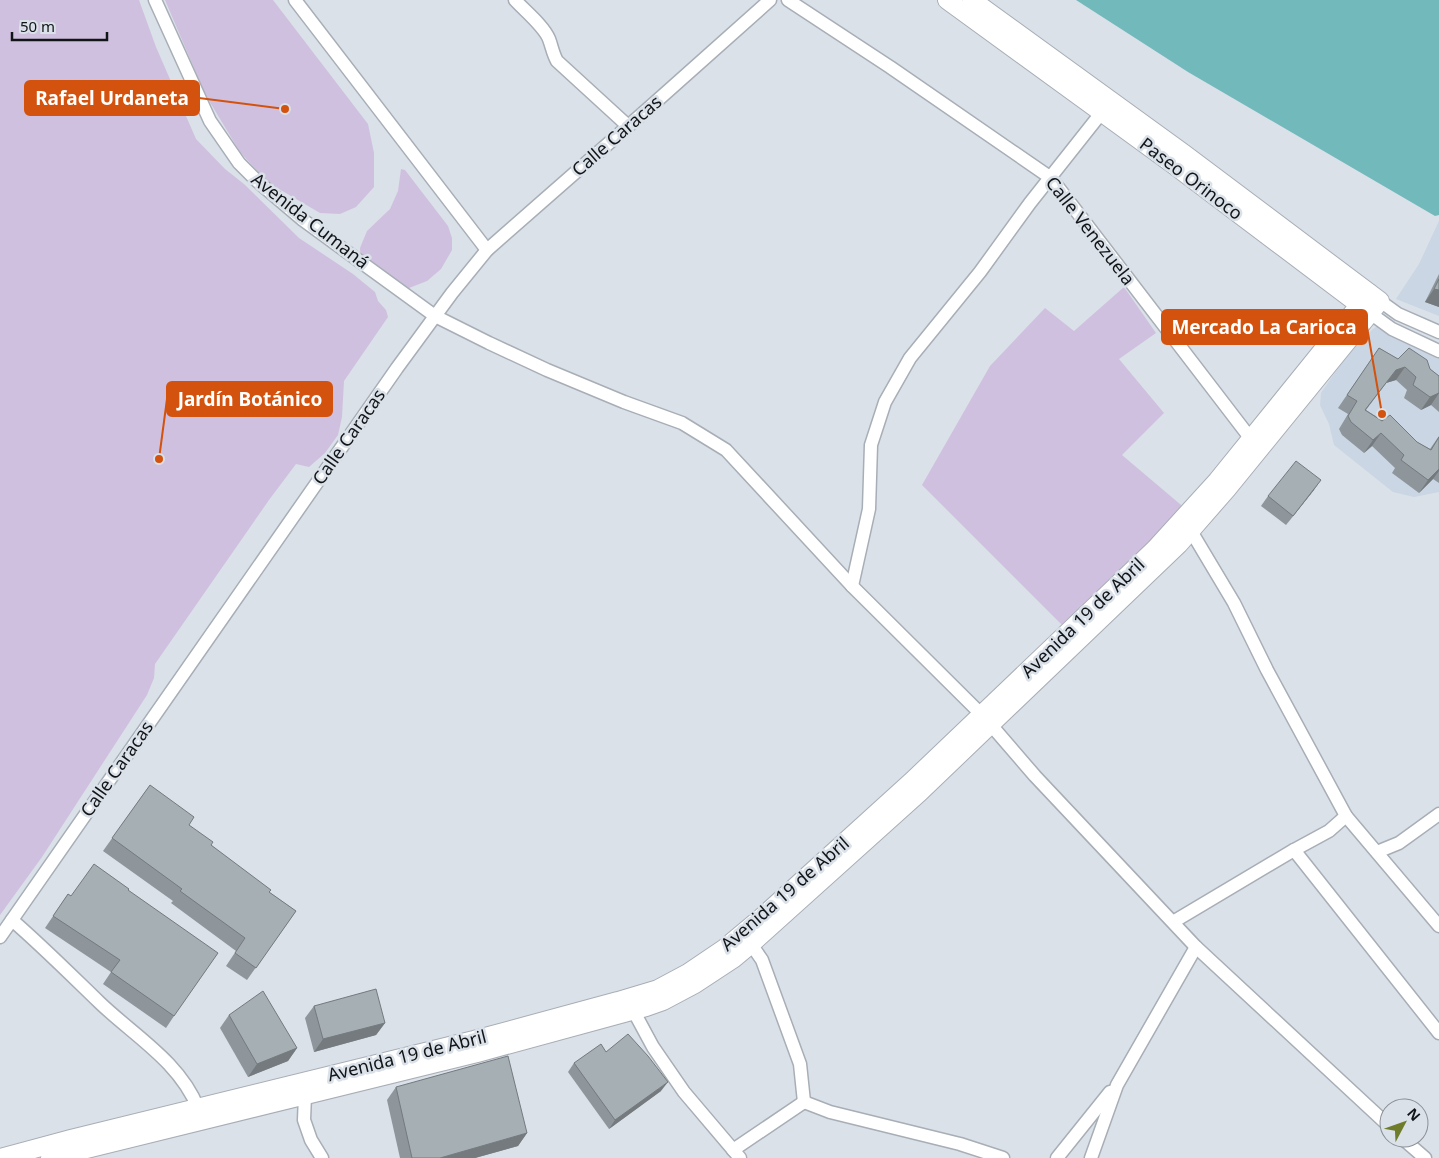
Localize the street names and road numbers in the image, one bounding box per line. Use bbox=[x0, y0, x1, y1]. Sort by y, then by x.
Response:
street label: Calle Caracas bbox=[566, 90, 666, 181]
street label: Paseo Orinoco bbox=[1135, 132, 1248, 225]
street label: Avenida Cumaná bbox=[247, 167, 374, 274]
street label: Calle Venezuela bbox=[1041, 171, 1141, 290]
street label: Calle Caracas bbox=[306, 384, 390, 489]
street label: Avenida 19 de Abril bbox=[1015, 552, 1149, 682]
street label: Calle Caracas bbox=[74, 716, 158, 821]
street label: Avenida 19 de Abril bbox=[715, 831, 854, 956]
street label: Avenida 19 de Abril bbox=[325, 1024, 489, 1086]

